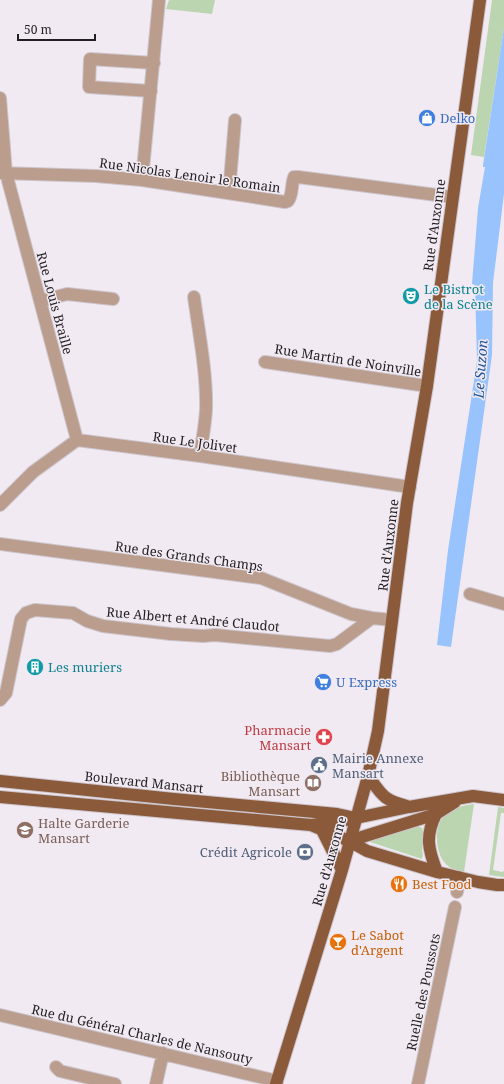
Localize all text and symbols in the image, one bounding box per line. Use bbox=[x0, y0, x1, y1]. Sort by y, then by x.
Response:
scale bar bbox=[18, 16, 95, 42]
text: 50 m bbox=[24, 21, 52, 38]
shop icon: Delko bbox=[417, 108, 437, 128]
place label: Delko bbox=[440, 109, 475, 127]
street label: Rue Nicolas Lenoir le Romain bbox=[98, 153, 282, 197]
street label: Rue d'Auxonne bbox=[419, 178, 449, 272]
street label: Rue Louis Braille bbox=[33, 250, 77, 356]
place label: Le Bistrot de la Scène bbox=[424, 280, 493, 313]
theatre icon: Le Bistrot de la Scène bbox=[401, 286, 421, 306]
water label: Le Suzon bbox=[468, 338, 492, 400]
street label: Rue Martin de Noinville bbox=[273, 340, 423, 380]
street label: Rue Le Jolivet bbox=[152, 427, 239, 457]
street label: Rue d'Auxonne bbox=[373, 498, 403, 592]
street label: Rue des Grands Champs bbox=[114, 537, 264, 575]
street label: Rue Albert et André Claudot bbox=[106, 602, 281, 636]
building icon: Les muriers bbox=[25, 657, 45, 677]
place label: Les muriers bbox=[48, 658, 122, 676]
supermarket icon: U Express bbox=[313, 672, 333, 692]
place label: U Express bbox=[336, 673, 397, 691]
place label: Pharmacie Mansart bbox=[244, 721, 311, 754]
pharmacy icon: Pharmacie Mansart bbox=[314, 727, 334, 747]
place label: Mairie Annexe Mansart bbox=[332, 749, 424, 782]
public building icon: Mairie Annexe Mansart bbox=[309, 755, 329, 775]
street label: Boulevard Mansart bbox=[84, 767, 205, 797]
place label: Bibliothèque Mansart bbox=[221, 767, 300, 800]
library icon: Bibliothèque Mansart bbox=[303, 773, 323, 793]
place label: Halte Garderie Mansart bbox=[38, 814, 130, 847]
street label: Rue d'Auxonne bbox=[308, 814, 350, 908]
school or university icon: Halte Garderie Mansart bbox=[15, 820, 35, 840]
bank icon: Crédit Agricole bbox=[295, 842, 315, 862]
place label: Crédit Agricole bbox=[200, 843, 292, 861]
restaurant icon: Best Food bbox=[389, 874, 409, 894]
place label: Best Food bbox=[412, 875, 471, 893]
place label: Le Sabot d'Argent bbox=[351, 926, 404, 959]
bar icon: Le Sabot d'Argent bbox=[328, 932, 348, 952]
street label: Ruelle des Poussots bbox=[402, 932, 444, 1052]
street label: Rue du Général Charles de Nansouty bbox=[30, 1000, 255, 1068]

